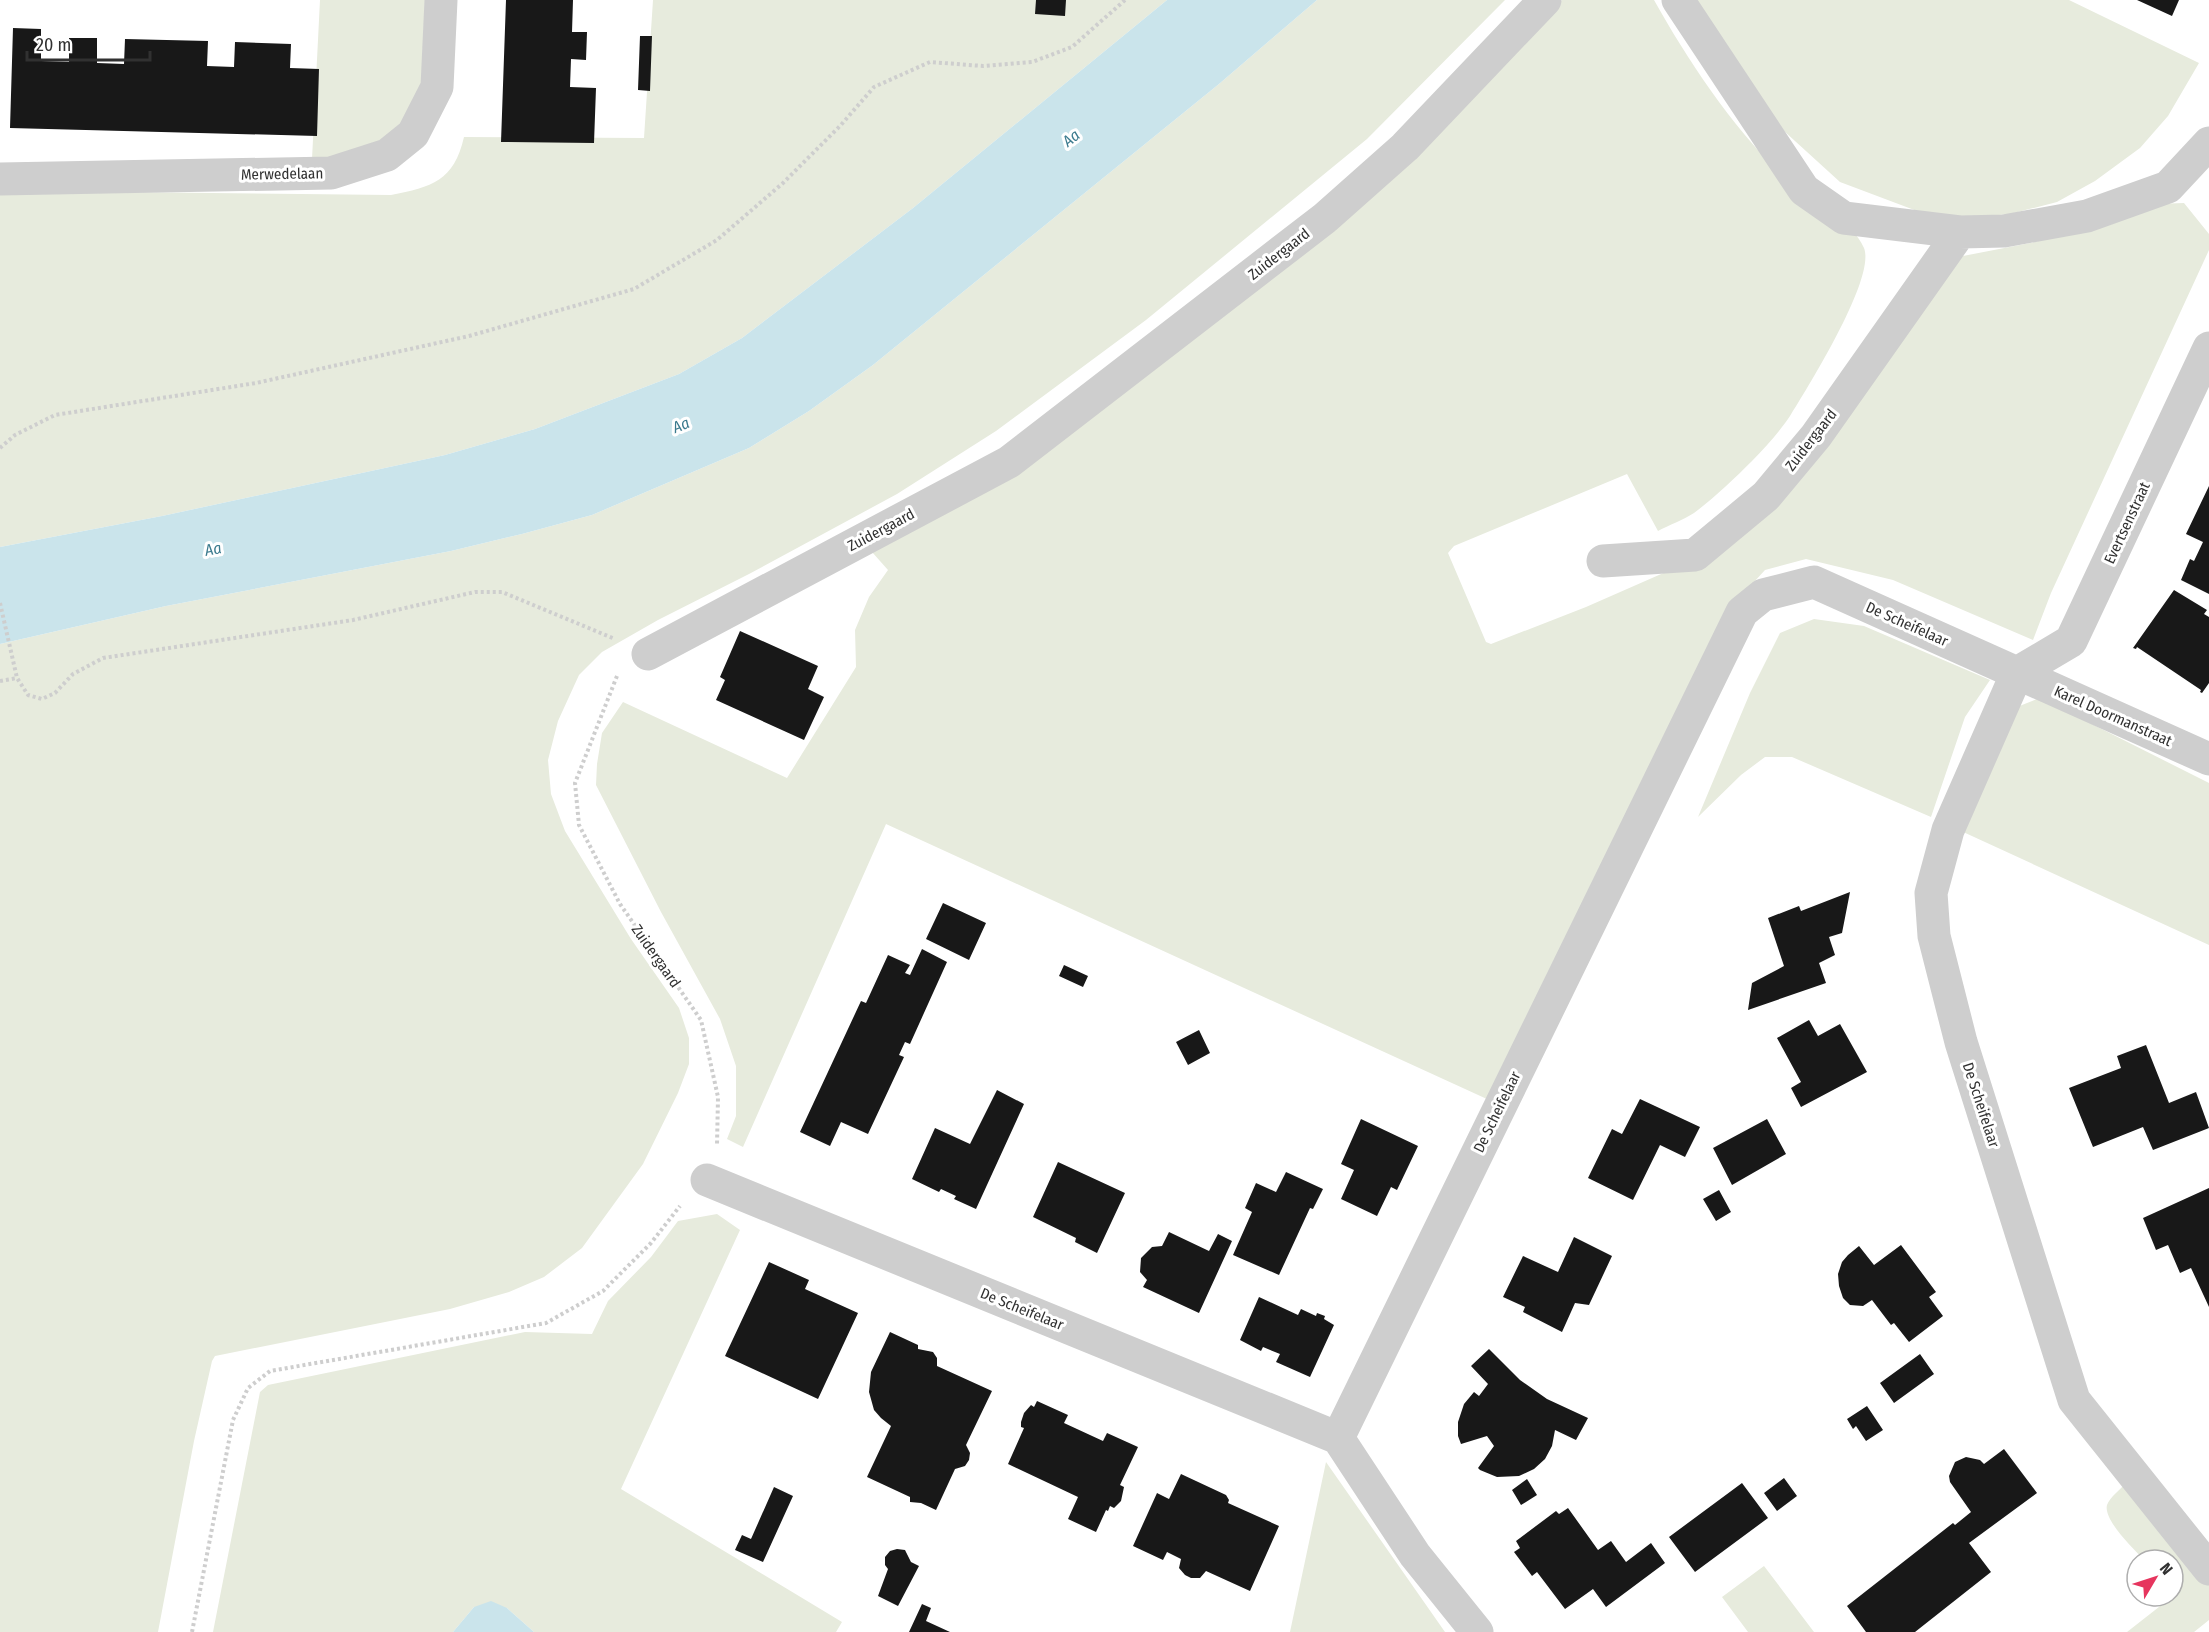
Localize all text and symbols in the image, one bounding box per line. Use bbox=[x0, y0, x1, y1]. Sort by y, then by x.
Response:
scale bar bbox=[27, 24, 150, 62]
text: 20 m bbox=[36, 34, 71, 56]
water label: Aa bbox=[1058, 125, 1083, 151]
street label: Merwedelaan bbox=[241, 164, 323, 184]
street label: Zuidergaard bbox=[1245, 224, 1313, 284]
street label: Zuidergaard bbox=[1781, 406, 1841, 474]
water label: Aa bbox=[669, 413, 692, 437]
street label: Evertsenstraat bbox=[2100, 479, 2154, 567]
street label: Zuidergaard bbox=[844, 505, 918, 555]
water label: Aa bbox=[202, 538, 223, 560]
street label: De Scheifelaar bbox=[1863, 598, 1952, 650]
street label: Karel Doormanstraat bbox=[2051, 682, 2175, 750]
street label: Zuidergaard bbox=[628, 921, 684, 991]
street label: De Scheifelaar bbox=[1959, 1060, 2003, 1150]
street label: De Scheifelaar bbox=[1470, 1068, 1525, 1156]
street label: De Scheifelaar bbox=[978, 1284, 1067, 1334]
north arrow bbox=[2125, 1548, 2185, 1608]
text: N bbox=[2156, 1559, 2177, 1579]

